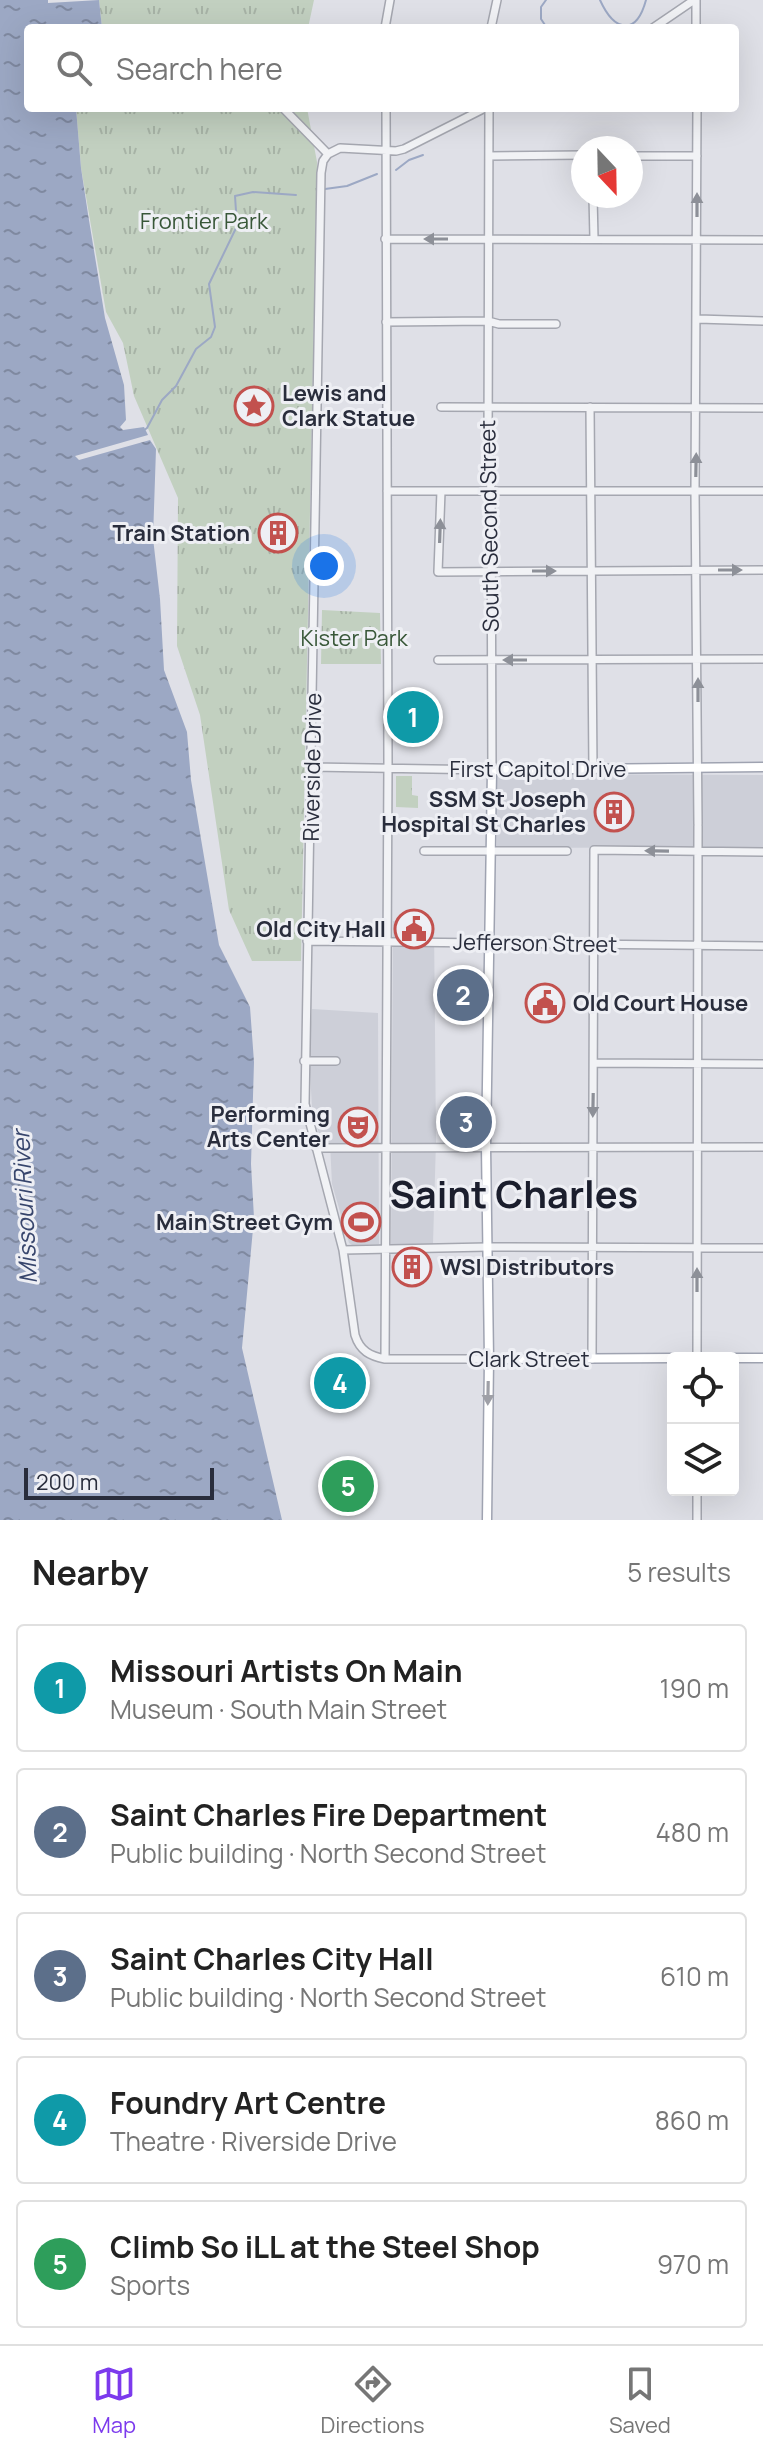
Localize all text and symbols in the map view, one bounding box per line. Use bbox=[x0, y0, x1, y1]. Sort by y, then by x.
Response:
search box bbox=[24, 24, 739, 112]
icon: search bbox=[52, 46, 96, 90]
text: Search here bbox=[116, 48, 283, 89]
north arrow bbox=[571, 136, 643, 208]
one-way arrow bbox=[691, 192, 703, 217]
park label: Frontier Park bbox=[140, 206, 269, 236]
one-way arrow bbox=[423, 233, 448, 245]
place label: Lewis and Clark Statue bbox=[282, 378, 415, 433]
place icon: Lewis and Clark Statue bbox=[233, 385, 275, 427]
street label: South Second Street bbox=[472, 419, 506, 632]
one-way arrow bbox=[689, 452, 702, 477]
building icon: Train Station bbox=[257, 512, 299, 554]
place label: Train Station bbox=[113, 518, 250, 548]
one-way arrow bbox=[433, 518, 446, 543]
your location bbox=[304, 546, 344, 586]
one-way arrow bbox=[718, 564, 743, 576]
one-way arrow bbox=[532, 565, 557, 577]
park label: Kister Park bbox=[300, 623, 409, 653]
one-way arrow bbox=[502, 654, 527, 666]
one-way arrow bbox=[692, 677, 704, 702]
pin: 1 bbox=[387, 687, 439, 747]
street label: Riverside Drive bbox=[296, 692, 328, 842]
street label: First Capitol Drive bbox=[450, 754, 627, 784]
place label: SSM St Joseph Hospital St Charles bbox=[381, 784, 586, 839]
building icon: SSM St Joseph Hospital St Charles bbox=[593, 791, 635, 833]
one-way arrow bbox=[644, 845, 669, 857]
public building icon: Old City Hall bbox=[393, 908, 435, 950]
place label: Old City Hall bbox=[256, 914, 386, 944]
street label: Jefferson Street bbox=[453, 927, 618, 959]
pin: 2 bbox=[437, 965, 489, 1025]
public building icon: Old Court House bbox=[524, 982, 566, 1024]
place label: Old Court House bbox=[573, 988, 748, 1018]
pin: 3 bbox=[440, 1092, 492, 1152]
one-way arrow bbox=[587, 1093, 600, 1118]
place label: Performing Arts Center bbox=[207, 1099, 330, 1154]
theatre icon: Performing Arts Center bbox=[337, 1106, 379, 1148]
water label: Missouri River bbox=[3, 1126, 44, 1285]
district label: Saint Charles bbox=[390, 1167, 638, 1219]
sports icon: Main Street Gym bbox=[340, 1201, 382, 1243]
place label: Main Street Gym bbox=[156, 1207, 333, 1237]
building icon: WSI Distributors bbox=[391, 1246, 433, 1288]
place label: WSI Distributors bbox=[440, 1252, 614, 1282]
one-way arrow bbox=[691, 1267, 703, 1292]
street label: Clark Street bbox=[469, 1344, 590, 1374]
map controls bbox=[667, 1352, 739, 1496]
button: locate bbox=[667, 1352, 739, 1424]
pin: 4 bbox=[314, 1353, 366, 1413]
one-way arrow bbox=[482, 1381, 494, 1406]
button: layers bbox=[667, 1424, 739, 1496]
pin: 5 bbox=[322, 1456, 374, 1516]
scale bar bbox=[24, 1464, 214, 1500]
text: 200 m bbox=[36, 1467, 98, 1497]
text: Nearby bbox=[32, 1549, 148, 1595]
text: 5 results bbox=[627, 1554, 731, 1590]
text: Missouri Artists On Main bbox=[110, 1650, 463, 1691]
text: 1 bbox=[54, 1670, 66, 1706]
text: 190 m bbox=[660, 1670, 729, 1706]
text: Museum · South Main Street bbox=[110, 1691, 447, 1727]
text: Saint Charles Fire Department bbox=[110, 1794, 547, 1835]
text: 2 bbox=[52, 1814, 68, 1850]
text: 480 m bbox=[655, 1814, 729, 1850]
text: Public building · North Second Street bbox=[110, 1835, 546, 1871]
text: Saint Charles City Hall bbox=[110, 1938, 434, 1979]
text: 3 bbox=[52, 1958, 68, 1994]
text: 610 m bbox=[660, 1958, 729, 1994]
text: Public building · North Second Street bbox=[110, 1979, 546, 2015]
text: Foundry Art Centre bbox=[110, 2082, 386, 2123]
text: 4 bbox=[52, 2102, 68, 2138]
text: 860 m bbox=[655, 2102, 729, 2138]
text: Theatre · Riverside Drive bbox=[110, 2123, 397, 2159]
text: Climb So iLL at the Steel Shop bbox=[110, 2226, 540, 2267]
text: 5 bbox=[52, 2246, 68, 2282]
text: 970 m bbox=[657, 2246, 729, 2282]
text: Sports bbox=[110, 2267, 190, 2303]
tab: Map bbox=[92, 2362, 136, 2440]
tab: Directions bbox=[320, 2362, 425, 2440]
tab: Saved bbox=[609, 2362, 671, 2440]

